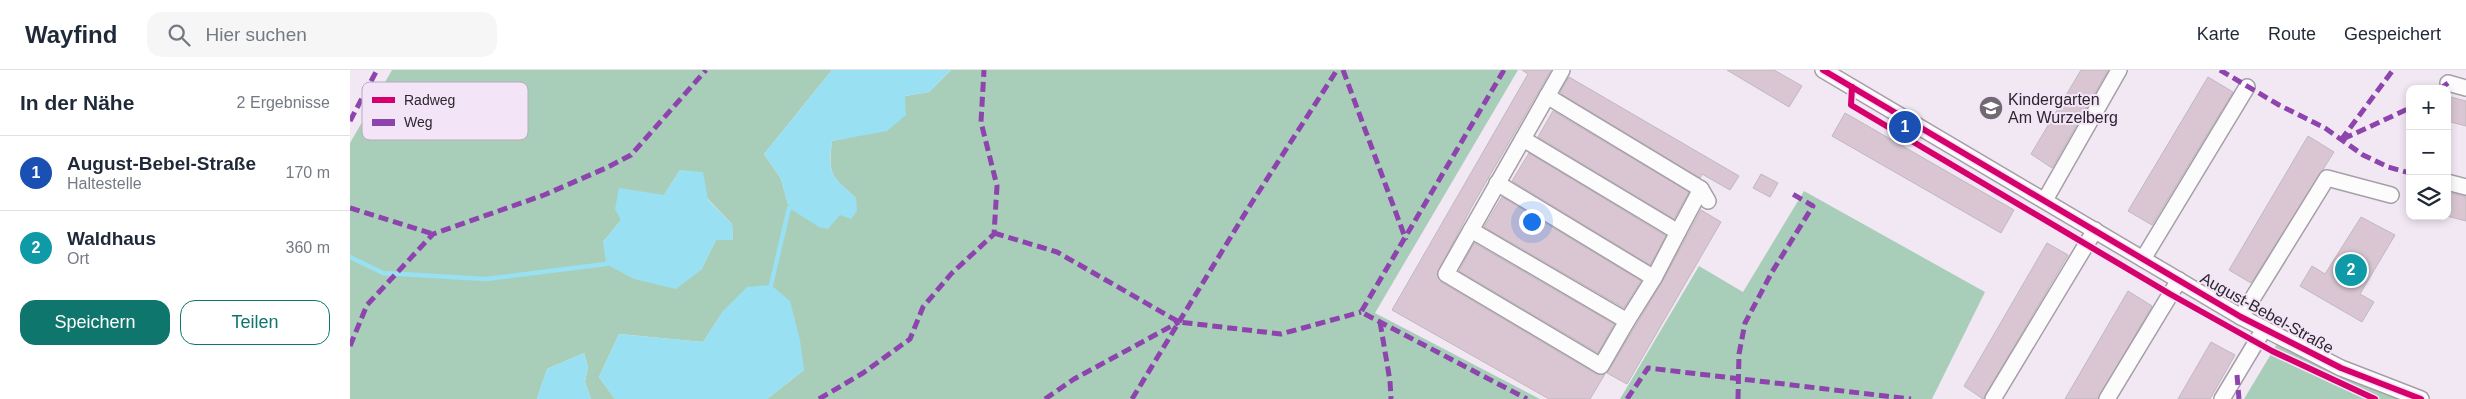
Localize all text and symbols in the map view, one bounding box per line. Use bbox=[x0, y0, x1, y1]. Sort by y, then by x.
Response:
search box bbox=[147, 12, 497, 57]
text: Wayfind bbox=[25, 21, 117, 48]
icon: search bbox=[165, 21, 193, 49]
text: Hier suchen bbox=[205, 24, 307, 45]
text: Karte bbox=[2197, 24, 2240, 44]
text: Route bbox=[2268, 24, 2316, 44]
text: Gespeichert bbox=[2344, 24, 2441, 44]
legend bbox=[362, 82, 528, 140]
map controls bbox=[2406, 85, 2451, 220]
button: + bbox=[2406, 85, 2451, 130]
text: In der Nähe bbox=[20, 91, 134, 114]
place label: Kindergarten Am Wurzelberg bbox=[2008, 91, 2118, 126]
text: Radweg bbox=[404, 92, 455, 108]
text: 2 Ergebnisse bbox=[237, 94, 330, 111]
school or university icon: Kindergarten Am Wurzelberg bbox=[1978, 95, 2004, 121]
pin: 1 bbox=[1889, 108, 1921, 146]
text: Weg bbox=[404, 114, 433, 130]
button: − bbox=[2406, 130, 2451, 175]
text: August-Bebel-Straße bbox=[67, 153, 256, 174]
text: 1 bbox=[32, 164, 40, 181]
text: 170 m bbox=[286, 164, 330, 181]
text: Haltestelle bbox=[67, 175, 142, 192]
button: layers bbox=[2406, 175, 2451, 220]
your location bbox=[1519, 209, 1545, 235]
text: Waldhaus bbox=[67, 228, 156, 249]
text: 2 bbox=[32, 239, 40, 256]
text: 360 m bbox=[286, 239, 330, 256]
text: Ort bbox=[67, 250, 89, 267]
pin: 2 bbox=[2335, 251, 2367, 289]
street label: August-Bebel-Straße bbox=[2198, 269, 2337, 357]
button: Speichern bbox=[20, 300, 170, 345]
button: Teilen bbox=[180, 300, 330, 345]

